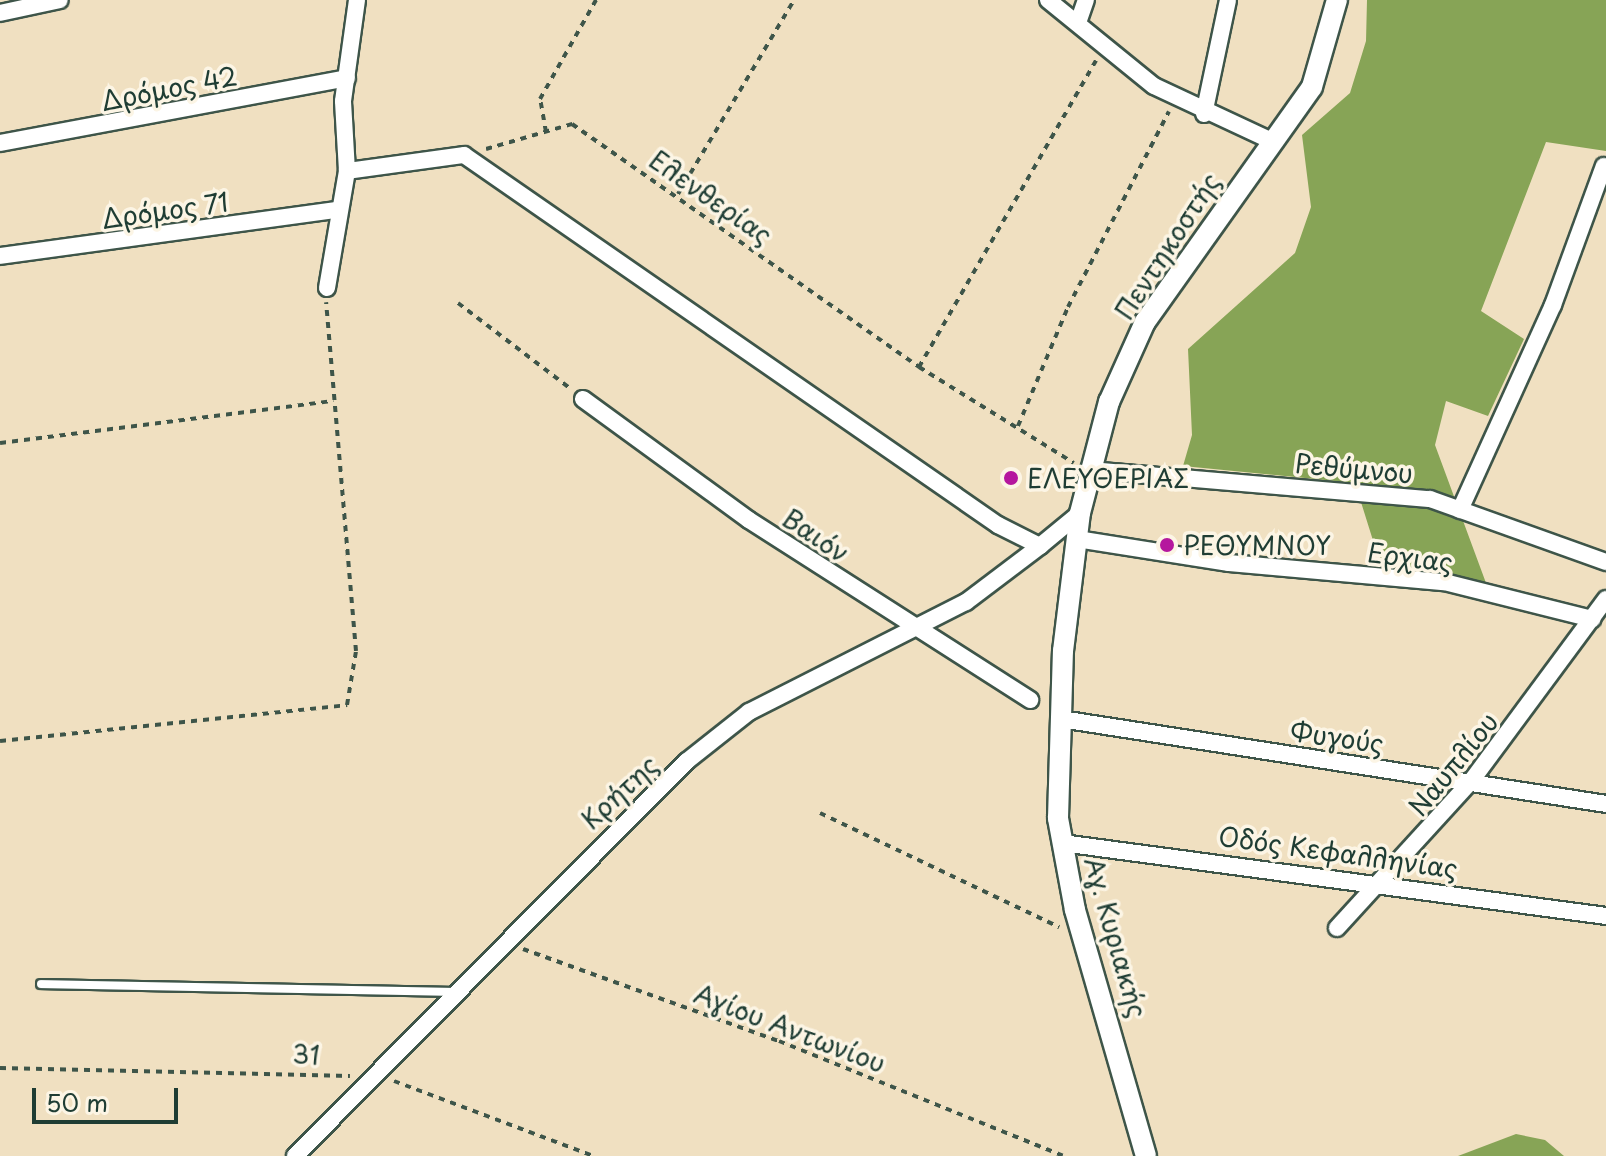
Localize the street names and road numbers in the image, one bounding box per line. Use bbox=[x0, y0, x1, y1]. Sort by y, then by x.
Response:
street label: Δρόμος 42 bbox=[98, 59, 240, 117]
street label: Ελενθερίας bbox=[644, 143, 778, 251]
street label: Πεντηκοστής bbox=[1108, 167, 1226, 325]
street label: Δρόμος 71 bbox=[99, 186, 231, 234]
street label: Ρεθύμνου bbox=[1294, 447, 1414, 489]
street label: Βαιόν bbox=[777, 502, 855, 568]
street label: Ερχιας bbox=[1366, 536, 1454, 578]
street label: Ναυπλίου bbox=[1402, 706, 1504, 822]
street label: Φυγούς bbox=[1288, 715, 1386, 759]
street label: Κρήτης bbox=[574, 749, 664, 835]
street label: Οδός Κεφαλληνίας bbox=[1216, 820, 1460, 884]
street label: Αγ. Κυριακής bbox=[1078, 853, 1154, 1021]
street label: Αγίου Αντωνίου bbox=[690, 977, 890, 1079]
street label: 31 bbox=[291, 1037, 321, 1071]

